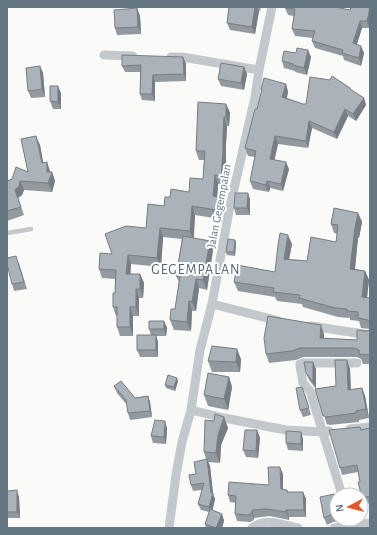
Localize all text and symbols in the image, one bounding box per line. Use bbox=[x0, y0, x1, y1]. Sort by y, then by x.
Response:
street label: Jalan Gegempalan bbox=[205, 163, 233, 249]
district label: GEGEMPALAN bbox=[151, 263, 241, 277]
north arrow bbox=[329, 487, 369, 527]
text: N bbox=[334, 504, 345, 513]

